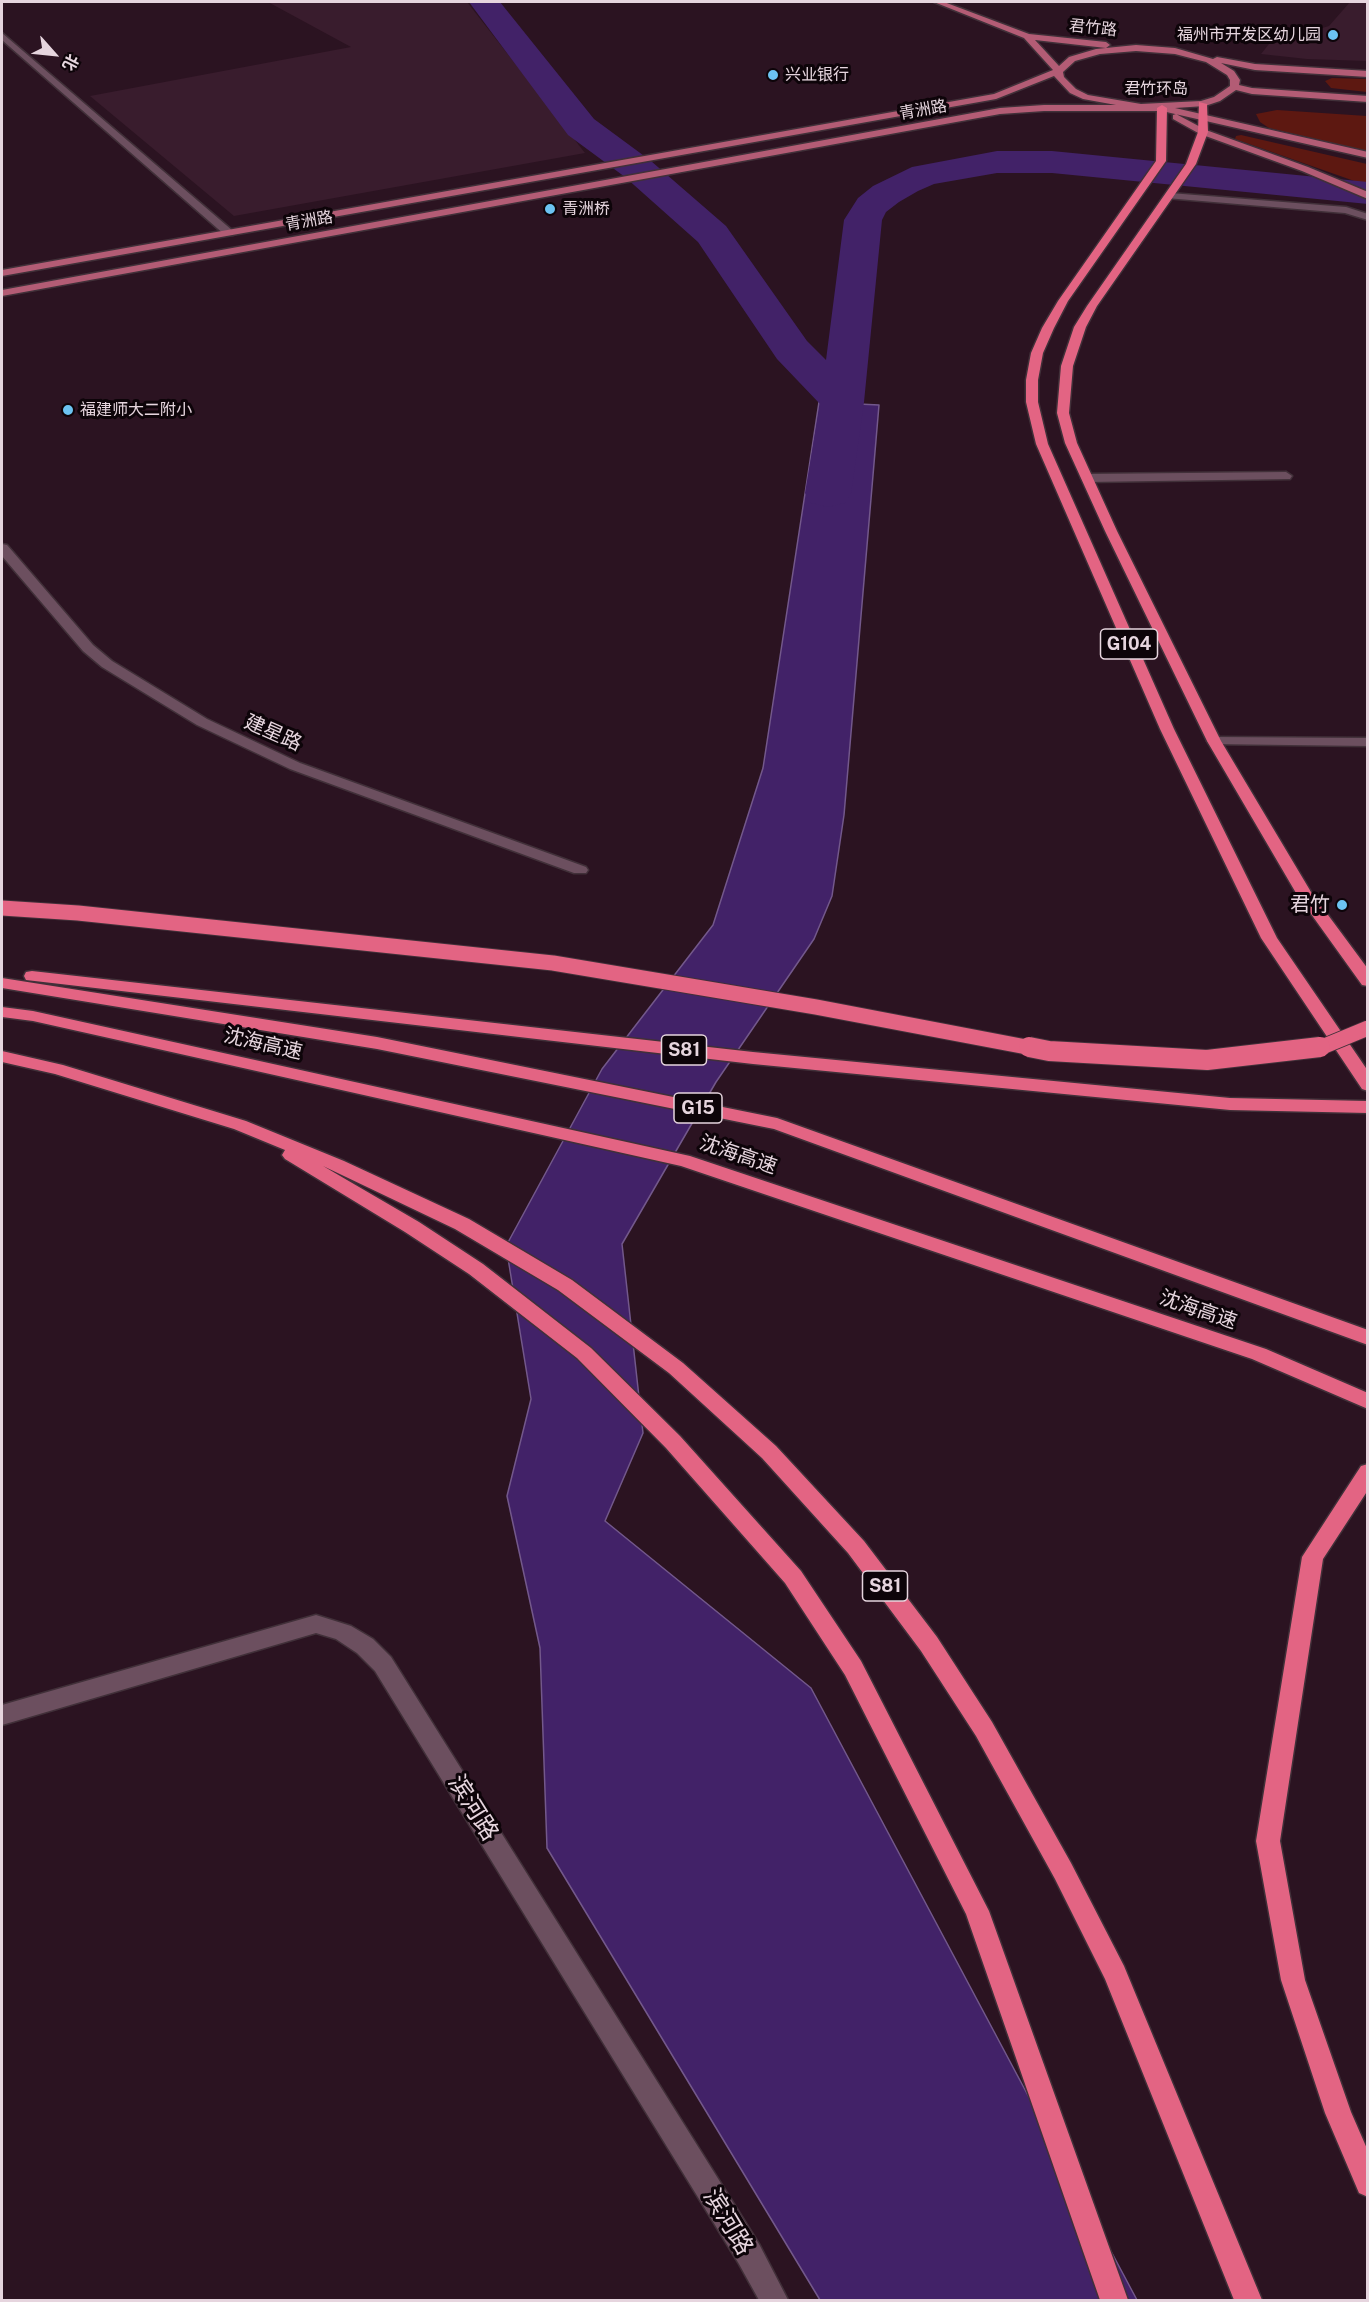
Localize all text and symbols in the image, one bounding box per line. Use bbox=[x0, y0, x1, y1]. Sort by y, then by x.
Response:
street label: 君竹路 bbox=[1068, 16, 1118, 40]
north arrow bbox=[24, 24, 84, 84]
place label: 福州市开发区幼儿园 bbox=[1177, 25, 1321, 45]
marker: 福州市开发区幼儿园 bbox=[1326, 28, 1340, 42]
text: 北 bbox=[58, 51, 83, 74]
place label: 兴业银行 bbox=[785, 65, 849, 85]
marker: 兴业银行 bbox=[766, 68, 780, 82]
street label: 君竹环岛 bbox=[1124, 79, 1188, 99]
street label: 青洲路 bbox=[898, 96, 948, 124]
place label: 青洲桥 bbox=[562, 199, 610, 219]
marker: 青洲桥 bbox=[543, 202, 557, 216]
street label: 青洲路 bbox=[284, 207, 334, 235]
place label: 福建师大二附小 bbox=[80, 400, 192, 420]
marker: 福建师大二附小 bbox=[61, 403, 75, 417]
road number: G104 bbox=[1100, 629, 1158, 659]
street label: 建星路 bbox=[241, 710, 305, 756]
place label: 君竹 bbox=[1290, 893, 1330, 917]
marker: 君竹 bbox=[1335, 898, 1349, 912]
street label: 沈海高速 bbox=[221, 1023, 305, 1065]
road number: S81 bbox=[662, 1035, 706, 1065]
road number: G15 bbox=[674, 1093, 722, 1123]
street label: 沈海高速 bbox=[696, 1131, 780, 1179]
street label: 沈海高速 bbox=[1156, 1286, 1240, 1334]
road number: S81 bbox=[862, 1571, 908, 1601]
street label: 滨河路 bbox=[442, 1770, 504, 1846]
street label: 滨河路 bbox=[697, 2184, 759, 2260]

